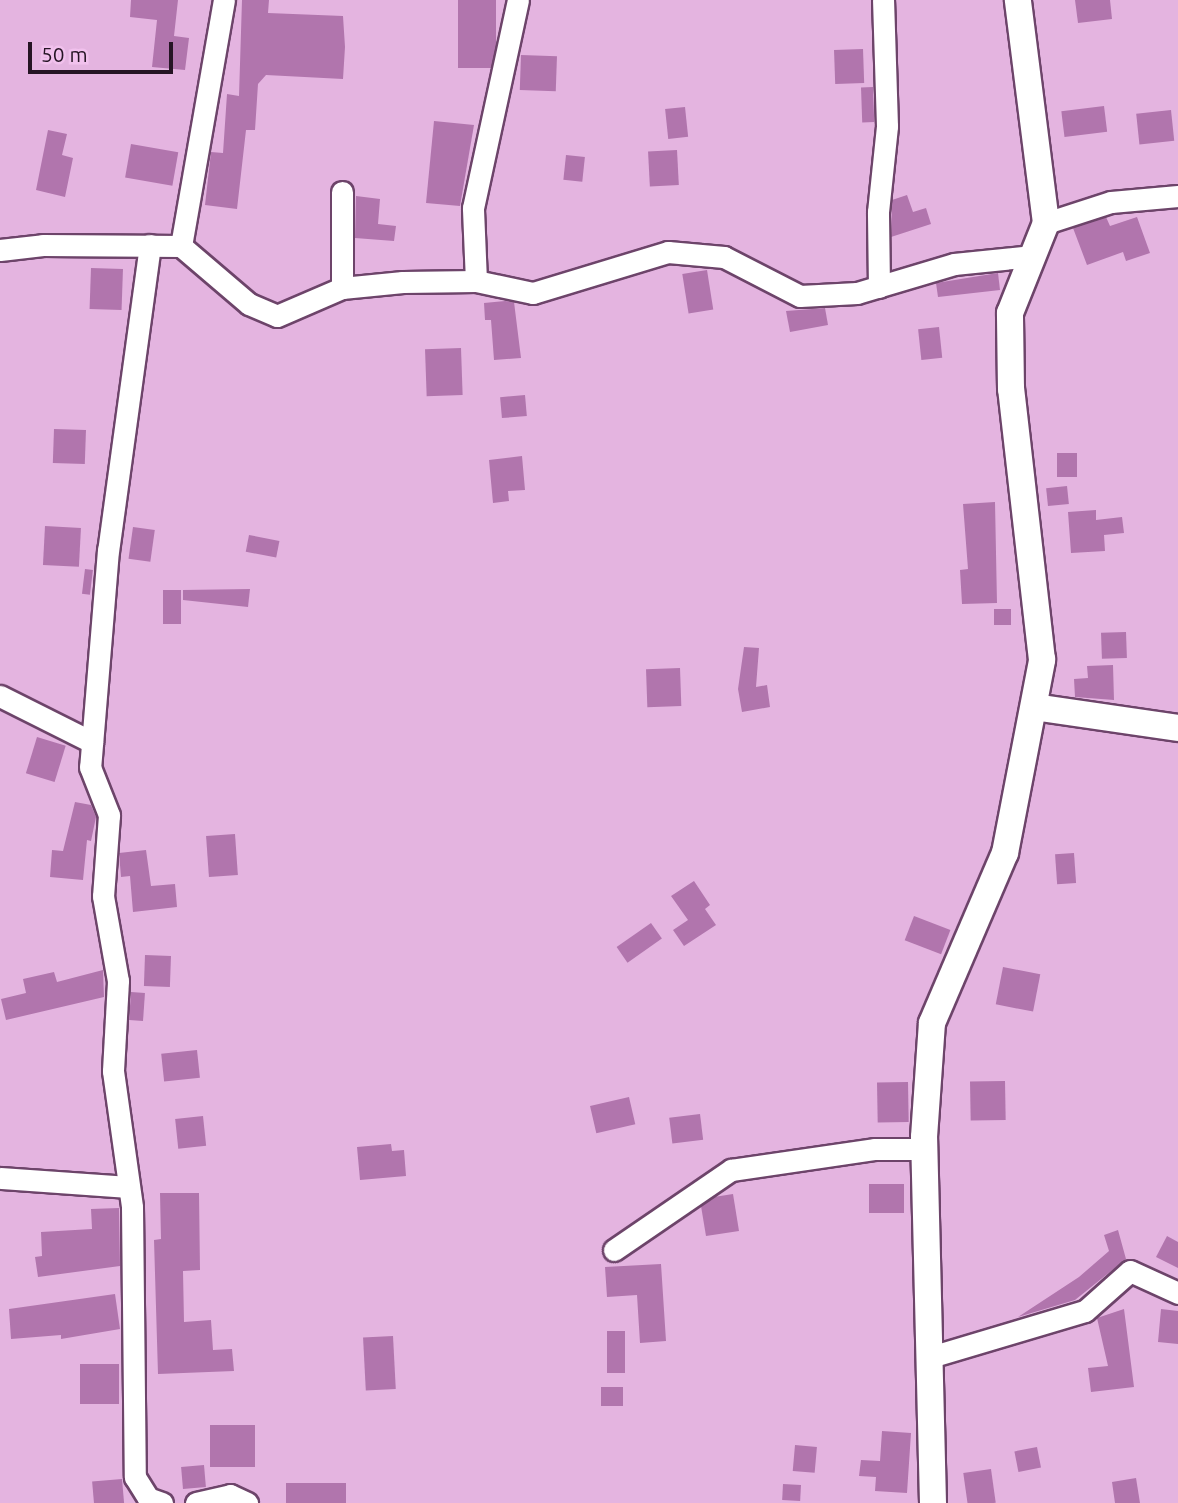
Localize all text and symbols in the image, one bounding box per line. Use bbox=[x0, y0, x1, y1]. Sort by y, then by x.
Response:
scale bar bbox=[32, 28, 177, 72]
text: 50 m bbox=[41, 42, 88, 66]

